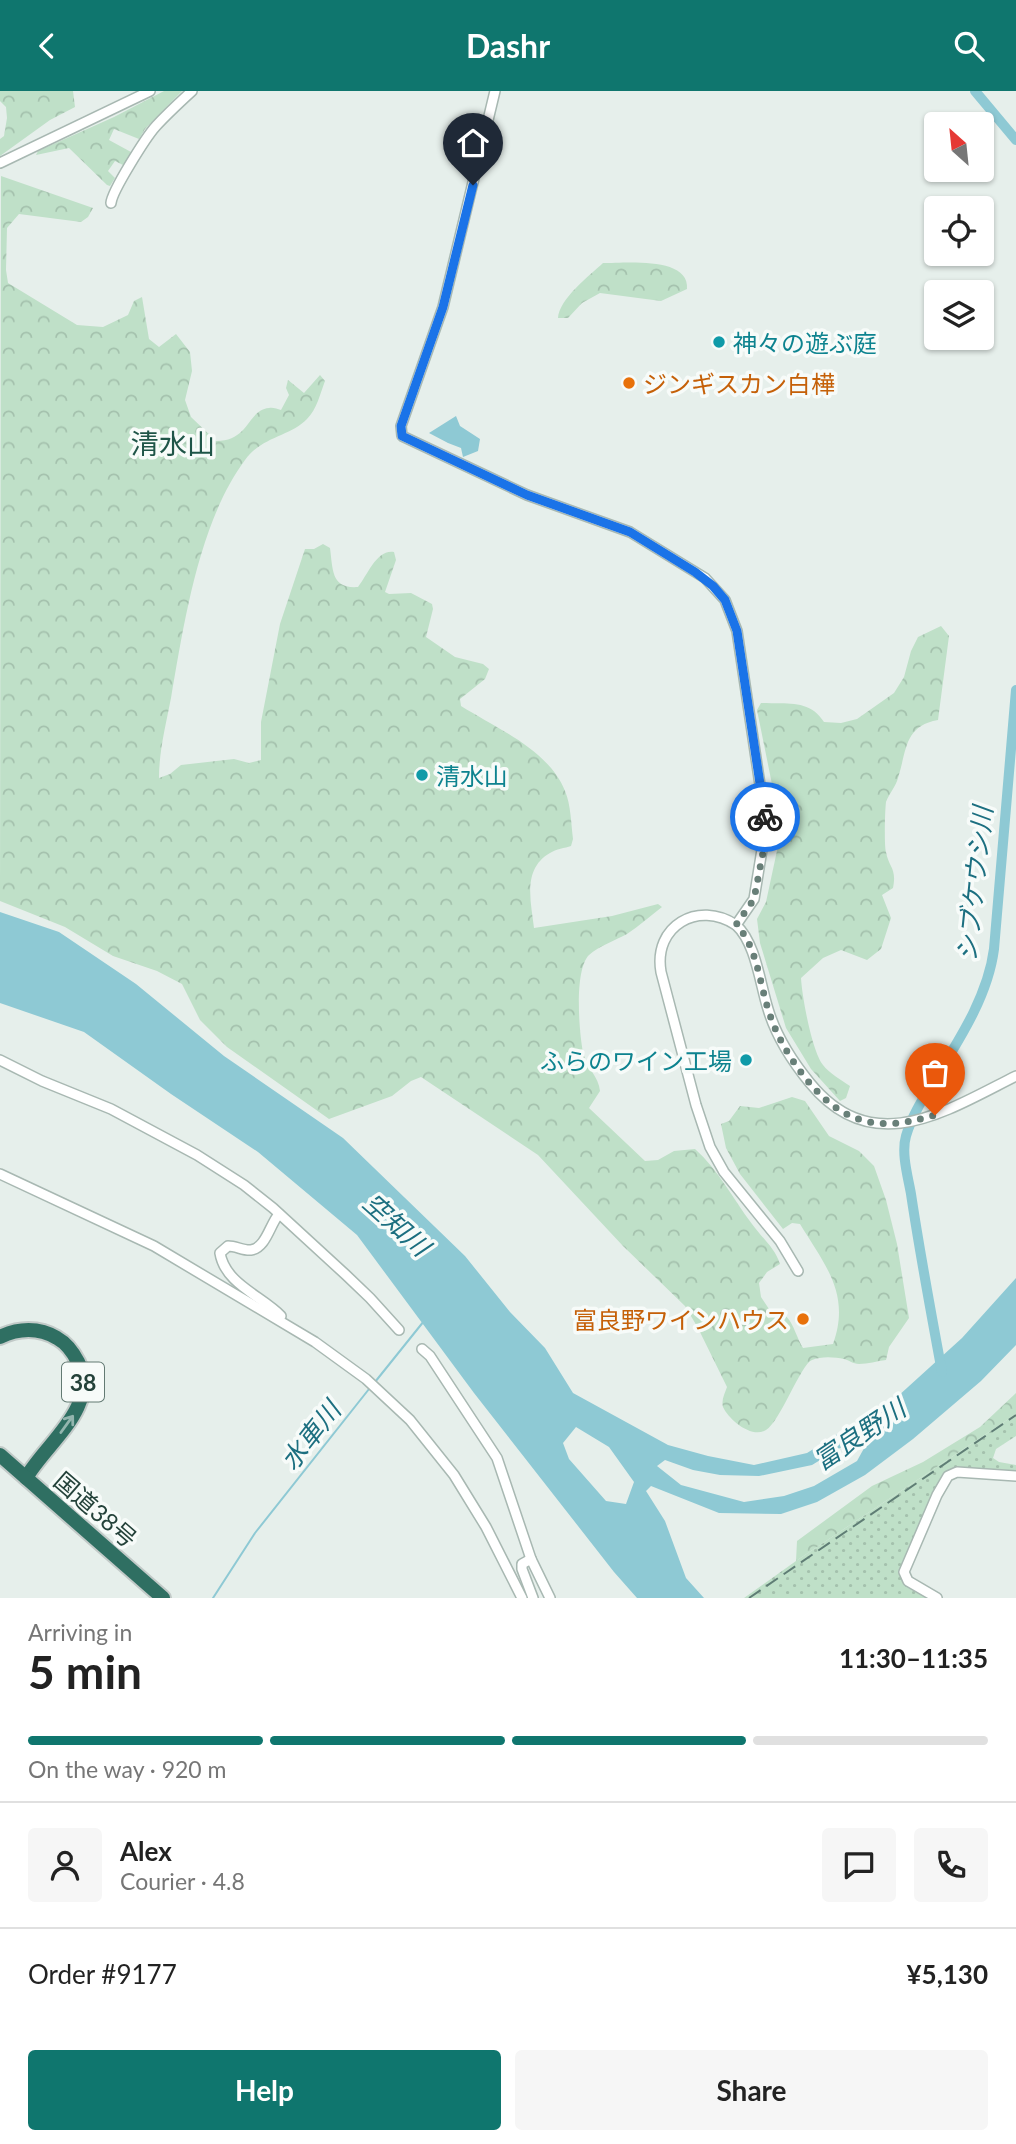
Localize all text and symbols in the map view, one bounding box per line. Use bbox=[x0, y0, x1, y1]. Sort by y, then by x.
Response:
text: Dashr bbox=[466, 26, 550, 65]
icon: back bbox=[28, 27, 66, 65]
icon: search bbox=[950, 27, 988, 65]
north arrow bbox=[924, 112, 994, 182]
map controls bbox=[924, 112, 994, 350]
pin bbox=[443, 113, 503, 185]
icon: home bbox=[454, 124, 492, 162]
button: locate bbox=[924, 196, 994, 266]
button: layers bbox=[924, 280, 994, 350]
place label: 神々の遊ぶ庭 bbox=[733, 328, 877, 357]
marker: 神々の遊ぶ庭 bbox=[711, 334, 727, 350]
place label: ジンギスカン白樺 bbox=[643, 369, 835, 398]
marker: ジンギスカン白樺 bbox=[621, 375, 637, 391]
district label: 清水山 bbox=[131, 426, 215, 460]
place label: 清水山 bbox=[436, 761, 508, 790]
marker: 清水山 bbox=[414, 767, 430, 783]
courier bbox=[730, 782, 800, 852]
icon: bike bbox=[746, 798, 784, 836]
water label: シブケウシ川 bbox=[950, 802, 998, 963]
pin bbox=[905, 1043, 965, 1115]
place label: ふらのワイン工場 bbox=[540, 1046, 732, 1075]
marker: ふらのワイン工場 bbox=[738, 1052, 754, 1068]
icon: bag bbox=[916, 1054, 954, 1092]
water label: 空知川 bbox=[357, 1186, 439, 1264]
place label: 富良野ワインハウス bbox=[573, 1305, 789, 1334]
marker: 富良野ワインハウス bbox=[795, 1311, 811, 1327]
road number: 38 bbox=[62, 1363, 104, 1401]
water label: 富良野川 bbox=[807, 1390, 914, 1476]
water label: 水車川 bbox=[273, 1392, 348, 1476]
one-way arrow bbox=[60, 1415, 74, 1434]
street label: 国道38号 bbox=[49, 1465, 143, 1553]
text: Arriving in bbox=[28, 1618, 132, 1646]
text: 11:30–11:35 bbox=[839, 1642, 988, 1674]
text: 5 min bbox=[28, 1644, 142, 1699]
text: On the way · 920 m bbox=[28, 1755, 227, 1783]
button: person bbox=[28, 1828, 102, 1902]
button: chat bbox=[822, 1828, 896, 1902]
button: phone bbox=[914, 1828, 988, 1902]
text: Alex bbox=[120, 1835, 172, 1867]
text: Courier · 4.8 bbox=[120, 1867, 245, 1895]
text: Order #9177 bbox=[28, 1958, 177, 1990]
text: ¥5,130 bbox=[907, 1958, 988, 1990]
button: Help bbox=[28, 2050, 501, 2130]
button: Share bbox=[515, 2050, 988, 2130]

